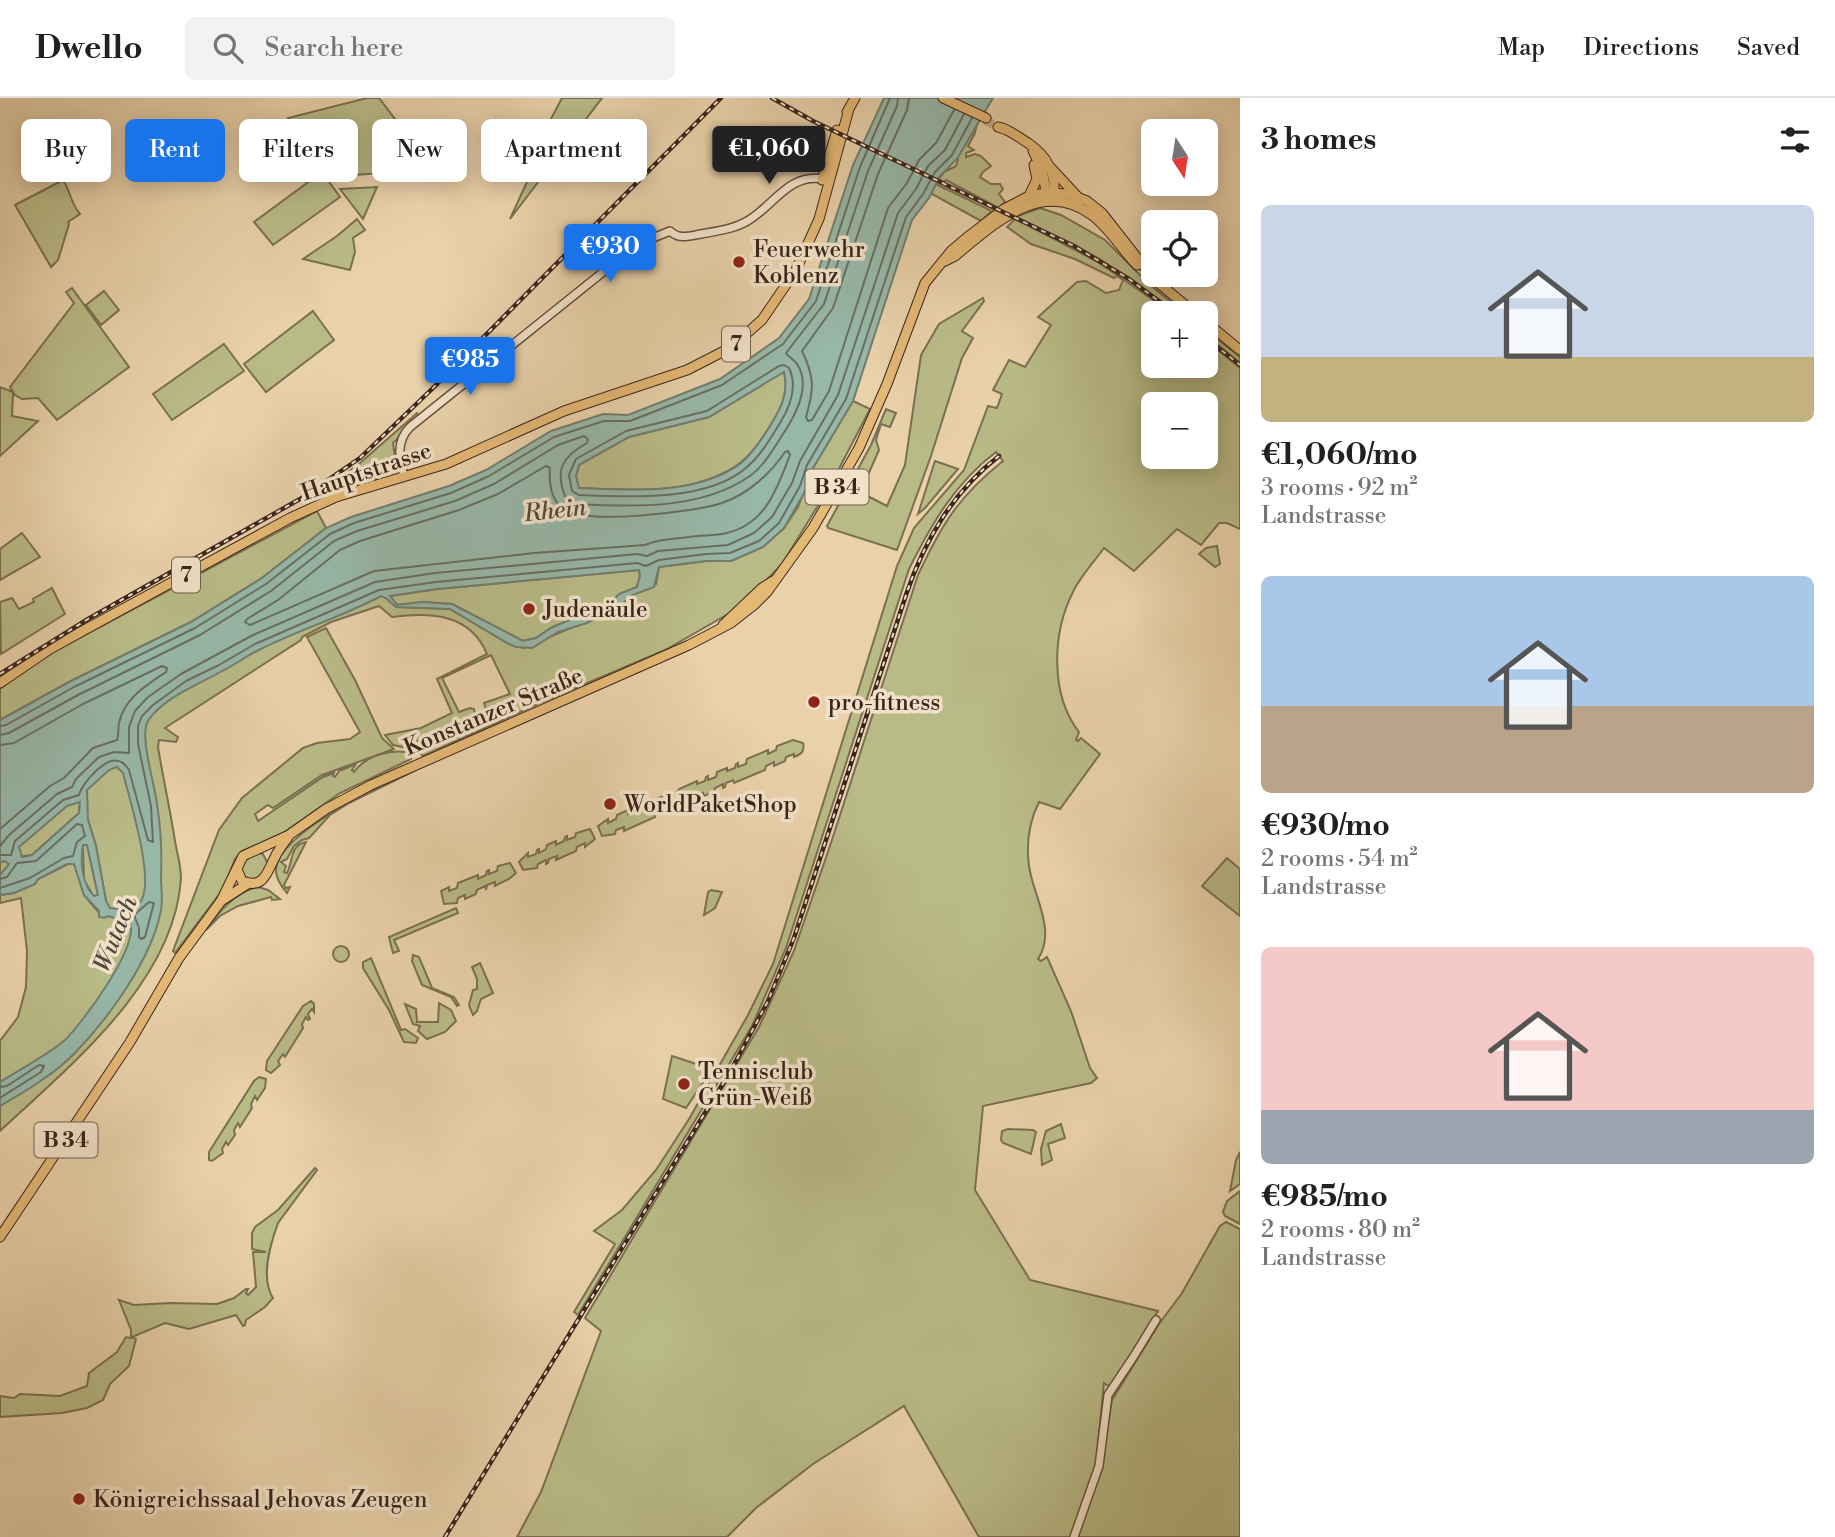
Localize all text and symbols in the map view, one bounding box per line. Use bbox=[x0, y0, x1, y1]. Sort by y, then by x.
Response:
search box bbox=[185, 17, 675, 80]
text: Dwello bbox=[35, 28, 143, 69]
icon: search bbox=[209, 29, 247, 67]
text: Search here bbox=[265, 32, 403, 64]
text: Map bbox=[1498, 33, 1545, 63]
text: Directions bbox=[1583, 33, 1699, 63]
text: Saved bbox=[1737, 33, 1800, 63]
chip: Buy bbox=[21, 119, 111, 182]
chip: Rent bbox=[125, 119, 225, 182]
chip: Filters bbox=[239, 119, 358, 182]
chip: New bbox=[372, 119, 467, 182]
chip: Apartment bbox=[481, 119, 647, 182]
north arrow bbox=[1141, 119, 1218, 196]
map controls bbox=[1141, 119, 1218, 469]
text: 3 homes bbox=[1261, 121, 1376, 159]
icon: filters bbox=[1776, 121, 1814, 159]
pin: €1,060 bbox=[712, 126, 826, 186]
text: €1,060 bbox=[728, 135, 810, 163]
button: locate bbox=[1141, 210, 1218, 287]
pin: €930 bbox=[569, 225, 651, 284]
text: €930 bbox=[580, 233, 640, 261]
place label: Feuerwehr Koblenz bbox=[753, 236, 865, 290]
icon: home bbox=[1475, 251, 1601, 377]
marker: Feuerwehr Koblenz bbox=[731, 254, 747, 270]
button: + bbox=[1141, 301, 1218, 378]
road number: 7 bbox=[722, 327, 750, 362]
pin: €985 bbox=[429, 338, 511, 397]
text: €985 bbox=[441, 346, 499, 374]
button: − bbox=[1141, 392, 1218, 469]
text: €1,060/mo bbox=[1261, 436, 1418, 474]
street label: Hauptstrasse bbox=[297, 437, 435, 507]
road number: B 34 bbox=[806, 470, 868, 504]
text: 3 rooms · 92 m² bbox=[1261, 474, 1417, 502]
water label: Rhein bbox=[522, 493, 588, 529]
text: Landstrasse bbox=[1261, 502, 1386, 530]
road number: 7 bbox=[172, 558, 200, 592]
place label: Judenäule bbox=[542, 596, 648, 624]
marker: Judenäule bbox=[521, 601, 537, 617]
icon: home bbox=[1475, 622, 1601, 748]
street label: Konstanzer Straße bbox=[400, 662, 587, 762]
place label: pro-fitness bbox=[828, 689, 940, 717]
marker: pro-fitness bbox=[806, 694, 822, 710]
place label: WorldPaketShop bbox=[623, 791, 797, 819]
marker: WorldPaketShop bbox=[602, 796, 618, 812]
text: €930/mo bbox=[1261, 807, 1390, 845]
text: 2 rooms · 54 m² bbox=[1261, 845, 1418, 873]
text: Landstrasse bbox=[1261, 873, 1386, 901]
water label: Wutach bbox=[87, 892, 145, 976]
icon: home bbox=[1475, 993, 1601, 1119]
place label: Tennisclub Grün-Weiß bbox=[698, 1058, 813, 1112]
marker: Tennisclub Grün-Weiß bbox=[676, 1076, 692, 1092]
road number: B 34 bbox=[34, 1122, 98, 1158]
text: €985/mo bbox=[1261, 1178, 1388, 1216]
text: 2 rooms · 80 m² bbox=[1261, 1216, 1420, 1244]
text: Landstrasse bbox=[1261, 1244, 1386, 1272]
place label: Königreichssaal Jehovas Zeugen bbox=[93, 1486, 428, 1514]
marker: Königreichssaal Jehovas Zeugen bbox=[71, 1491, 87, 1507]

